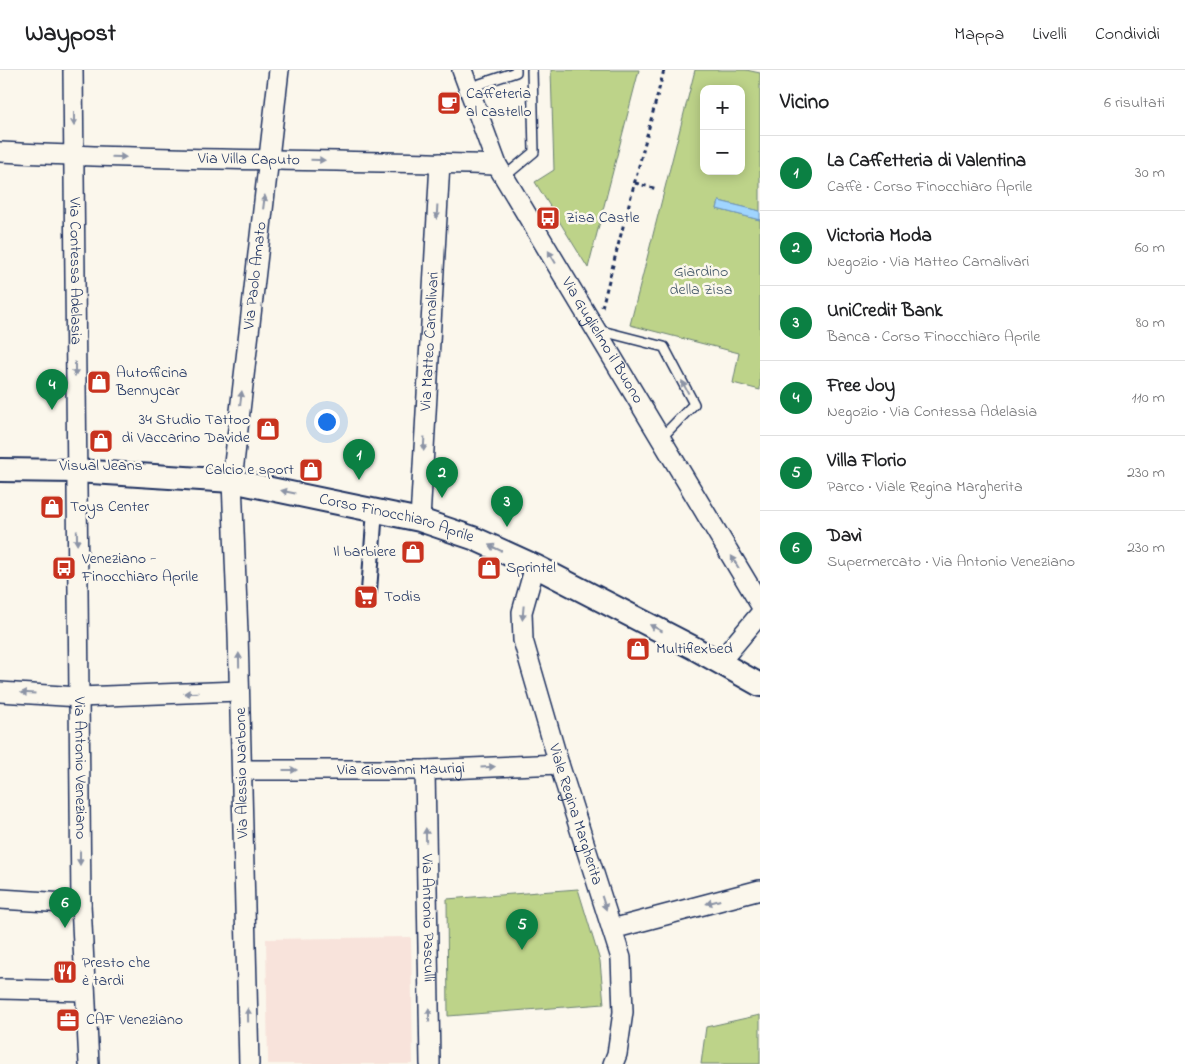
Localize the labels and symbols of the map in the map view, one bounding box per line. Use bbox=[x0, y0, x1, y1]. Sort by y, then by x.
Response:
place label: Caffeteria al castello bbox=[466, 82, 531, 124]
cafe icon: Caffeteria al castello bbox=[436, 90, 462, 116]
one-way arrow bbox=[70, 111, 78, 127]
street label: Via Villa Caputo bbox=[197, 147, 300, 172]
one-way arrow bbox=[111, 153, 127, 161]
one-way arrow bbox=[310, 156, 326, 164]
one-way arrow bbox=[260, 193, 268, 209]
street label: Via Contessa Adelasia bbox=[62, 196, 88, 345]
one-way arrow bbox=[433, 204, 441, 220]
bus stop icon: Zisa Castle bbox=[535, 205, 561, 231]
place label: Zisa Castle bbox=[566, 206, 640, 230]
street label: Via Paolo Amato bbox=[237, 220, 274, 332]
one-way arrow bbox=[548, 251, 557, 264]
park label: Giardino della Zisa bbox=[670, 260, 732, 302]
street label: Via Matteo Carnalivari bbox=[414, 271, 446, 413]
street label: Via Guglielmo il Buono bbox=[554, 272, 649, 409]
one-way arrow bbox=[71, 361, 79, 377]
place label: Autofficina Bennycar bbox=[115, 361, 187, 403]
pin: 4 bbox=[36, 369, 68, 410]
shop icon: Autofficina Bennycar bbox=[86, 369, 112, 395]
one-way arrow bbox=[681, 380, 689, 395]
one-way arrow bbox=[237, 390, 245, 406]
place label: 34 Studio Tattoo di Vaccarino Davide bbox=[121, 408, 251, 450]
your location bbox=[314, 409, 340, 435]
shop icon: 34 Studio Tattoo di Vaccarino Davide bbox=[255, 416, 281, 442]
shop icon: Visual Jeans bbox=[88, 428, 114, 454]
one-way arrow bbox=[419, 436, 427, 452]
pin: 1 bbox=[343, 439, 375, 480]
place label: Visual Jeans bbox=[58, 454, 143, 478]
shop icon: Calcio e sport bbox=[298, 457, 324, 483]
pin: 2 bbox=[426, 457, 458, 498]
place label: Calcio e sport bbox=[205, 458, 295, 482]
pin: 3 bbox=[491, 486, 523, 527]
street label: Corso Finocchiaro Aprile bbox=[317, 487, 478, 550]
one-way arrow bbox=[280, 488, 295, 496]
shop icon: Toys Center bbox=[39, 494, 65, 520]
place label: Toys Center bbox=[70, 495, 149, 519]
one-way arrow bbox=[73, 530, 81, 546]
shop icon: Il barbiere bbox=[400, 539, 426, 565]
place label: Il barbiere bbox=[333, 540, 397, 564]
one-way arrow bbox=[488, 543, 502, 551]
place label: Veneziano - Finocchiaro Aprile bbox=[81, 547, 199, 589]
bus stop icon: Veneziano - Finocchiaro Aprile bbox=[51, 555, 77, 581]
shop icon: Sprintel bbox=[476, 555, 502, 581]
one-way arrow bbox=[731, 555, 740, 568]
place label: Sprintel bbox=[506, 556, 556, 580]
supermarket icon: Todis bbox=[353, 584, 379, 610]
place label: Todis bbox=[384, 585, 421, 609]
one-way arrow bbox=[518, 605, 526, 621]
one-way arrow bbox=[649, 624, 663, 632]
shop icon: Multiflexbed bbox=[625, 636, 651, 662]
place label: Multiflexbed bbox=[656, 637, 733, 661]
one-way arrow bbox=[235, 652, 243, 668]
one-way arrow bbox=[20, 689, 36, 697]
one-way arrow bbox=[182, 689, 198, 697]
street label: Via Antonio Veneziano bbox=[67, 696, 92, 839]
street label: Via Alessio Narbone bbox=[229, 706, 255, 840]
street label: Viale Regina Margherita bbox=[542, 740, 609, 888]
street label: Via Giovanni Maurigi bbox=[336, 756, 466, 782]
one-way arrow bbox=[480, 763, 496, 771]
one-way arrow bbox=[283, 766, 299, 774]
one-way arrow bbox=[422, 827, 430, 843]
one-way arrow bbox=[76, 850, 84, 866]
street label: Via Antonio Pasculli bbox=[414, 853, 441, 982]
pin: 6 bbox=[49, 887, 81, 928]
one-way arrow bbox=[600, 896, 608, 911]
one-way arrow bbox=[705, 899, 720, 907]
pin: 5 bbox=[506, 909, 538, 950]
place label: Presto che è tardi bbox=[82, 951, 151, 993]
restaurant icon: Presto che è tardi bbox=[52, 959, 78, 985]
office icon: CAF Veneziano bbox=[55, 1007, 81, 1033]
one-way arrow bbox=[244, 1007, 252, 1023]
one-way arrow bbox=[425, 1007, 433, 1023]
place label: CAF Veneziano bbox=[86, 1008, 183, 1032]

